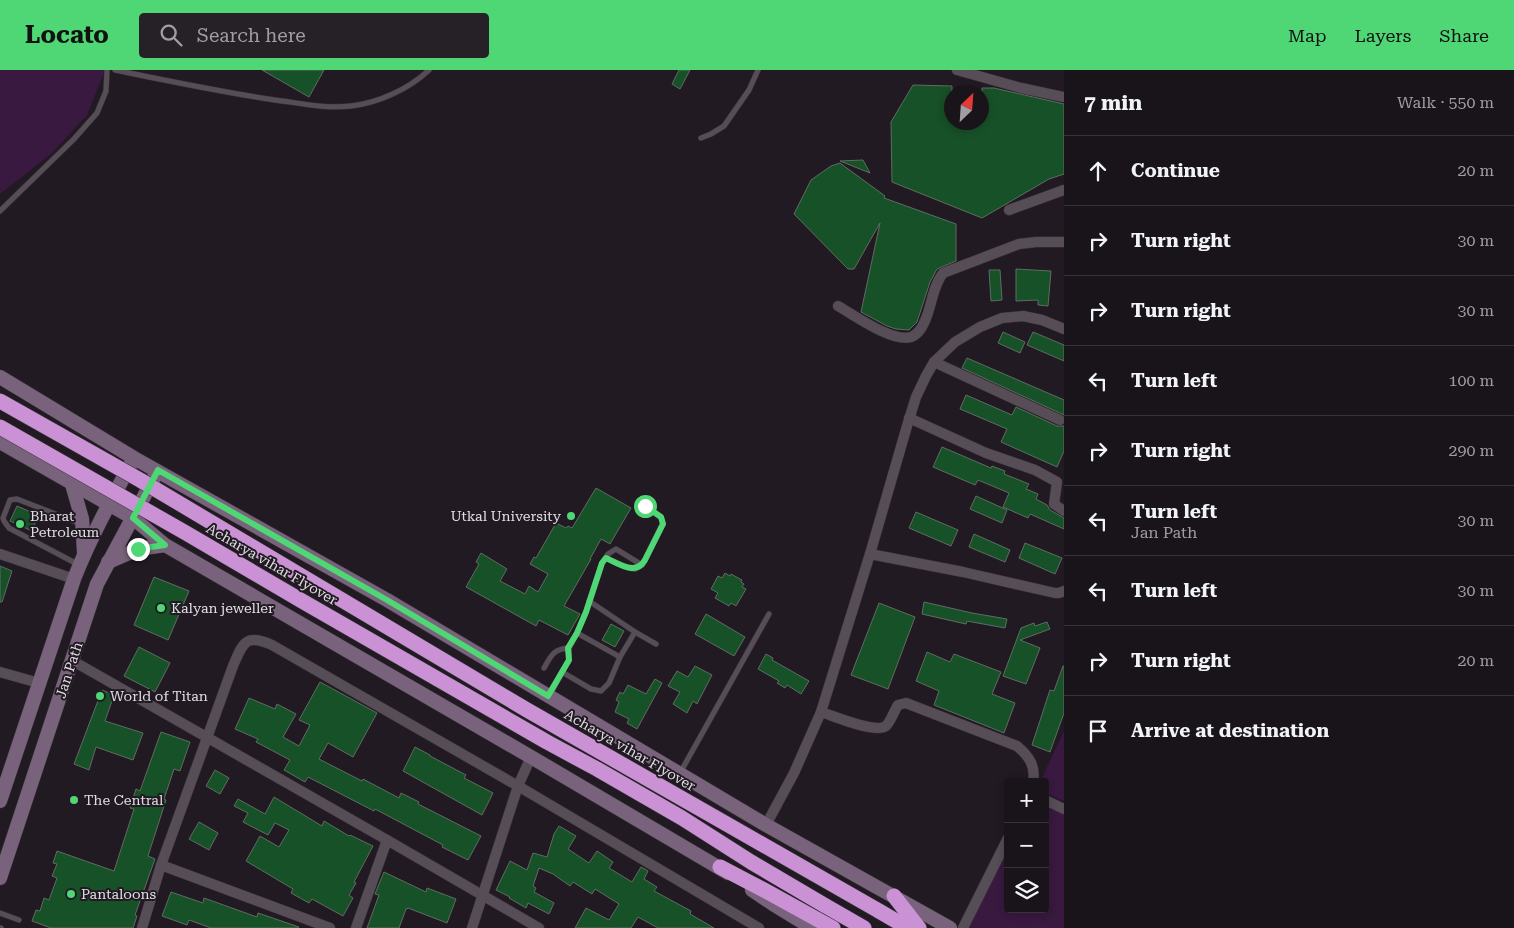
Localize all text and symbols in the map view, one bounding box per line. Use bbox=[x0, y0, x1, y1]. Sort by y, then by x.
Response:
search box bbox=[139, 13, 489, 58]
text: Locato bbox=[25, 21, 109, 49]
icon: search bbox=[157, 21, 185, 49]
text: Search here bbox=[197, 24, 306, 47]
text: Map bbox=[1288, 25, 1327, 46]
text: Layers bbox=[1355, 25, 1411, 46]
text: Share bbox=[1439, 25, 1489, 46]
north arrow bbox=[944, 85, 989, 130]
text: 7 min bbox=[1084, 91, 1142, 115]
text: Walk · 550 m bbox=[1397, 93, 1494, 112]
icon: ahead bbox=[1084, 157, 1112, 185]
text: Continue bbox=[1131, 159, 1220, 182]
text: 20 m bbox=[1457, 161, 1494, 180]
icon: right bbox=[1084, 227, 1112, 255]
text: Turn right bbox=[1131, 229, 1231, 252]
text: 30 m bbox=[1457, 231, 1494, 250]
icon: right bbox=[1084, 297, 1112, 325]
text: Turn right bbox=[1131, 299, 1231, 322]
text: 30 m bbox=[1457, 301, 1494, 320]
icon: left bbox=[1084, 367, 1112, 395]
text: Turn left bbox=[1131, 369, 1217, 392]
text: 100 m bbox=[1448, 371, 1494, 390]
icon: right bbox=[1084, 437, 1112, 465]
text: Turn right bbox=[1131, 439, 1231, 462]
text: 290 m bbox=[1448, 441, 1494, 460]
route start bbox=[634, 495, 657, 518]
text: Turn left bbox=[1131, 500, 1217, 523]
icon: left bbox=[1084, 507, 1112, 535]
place label: Bharat Petroleum bbox=[30, 508, 100, 540]
place label: Utkal University bbox=[450, 508, 562, 524]
marker: Utkal University bbox=[565, 510, 577, 522]
text: 30 m bbox=[1457, 511, 1494, 530]
marker: Bharat Petroleum bbox=[14, 518, 26, 530]
street label: Acharya vihar Flyover bbox=[204, 520, 340, 608]
text: Jan Path bbox=[1131, 523, 1197, 542]
route end bbox=[127, 538, 150, 561]
icon: left bbox=[1084, 577, 1112, 605]
text: Turn left bbox=[1131, 579, 1217, 602]
text: 30 m bbox=[1457, 581, 1494, 600]
place label: Kalyan jeweller bbox=[171, 600, 274, 616]
marker: Kalyan jeweller bbox=[155, 602, 167, 614]
street label: Jan Path bbox=[52, 640, 86, 700]
icon: right bbox=[1084, 647, 1112, 675]
text: Turn right bbox=[1131, 649, 1231, 672]
text: 20 m bbox=[1457, 651, 1494, 670]
place label: World of Titan bbox=[110, 688, 208, 704]
marker: World of Titan bbox=[94, 690, 106, 702]
street label: Acharya vihar Flyover bbox=[562, 706, 698, 794]
icon: arrive bbox=[1084, 717, 1112, 745]
text: Arrive at destination bbox=[1131, 719, 1329, 742]
map controls bbox=[1004, 778, 1049, 913]
button: + bbox=[1004, 778, 1049, 823]
place label: The Central bbox=[84, 792, 164, 808]
marker: The Central bbox=[68, 794, 80, 806]
button: − bbox=[1004, 823, 1049, 868]
button: layers bbox=[1004, 868, 1049, 913]
place label: Pantaloons bbox=[81, 886, 157, 902]
marker: Pantaloons bbox=[65, 888, 77, 900]

